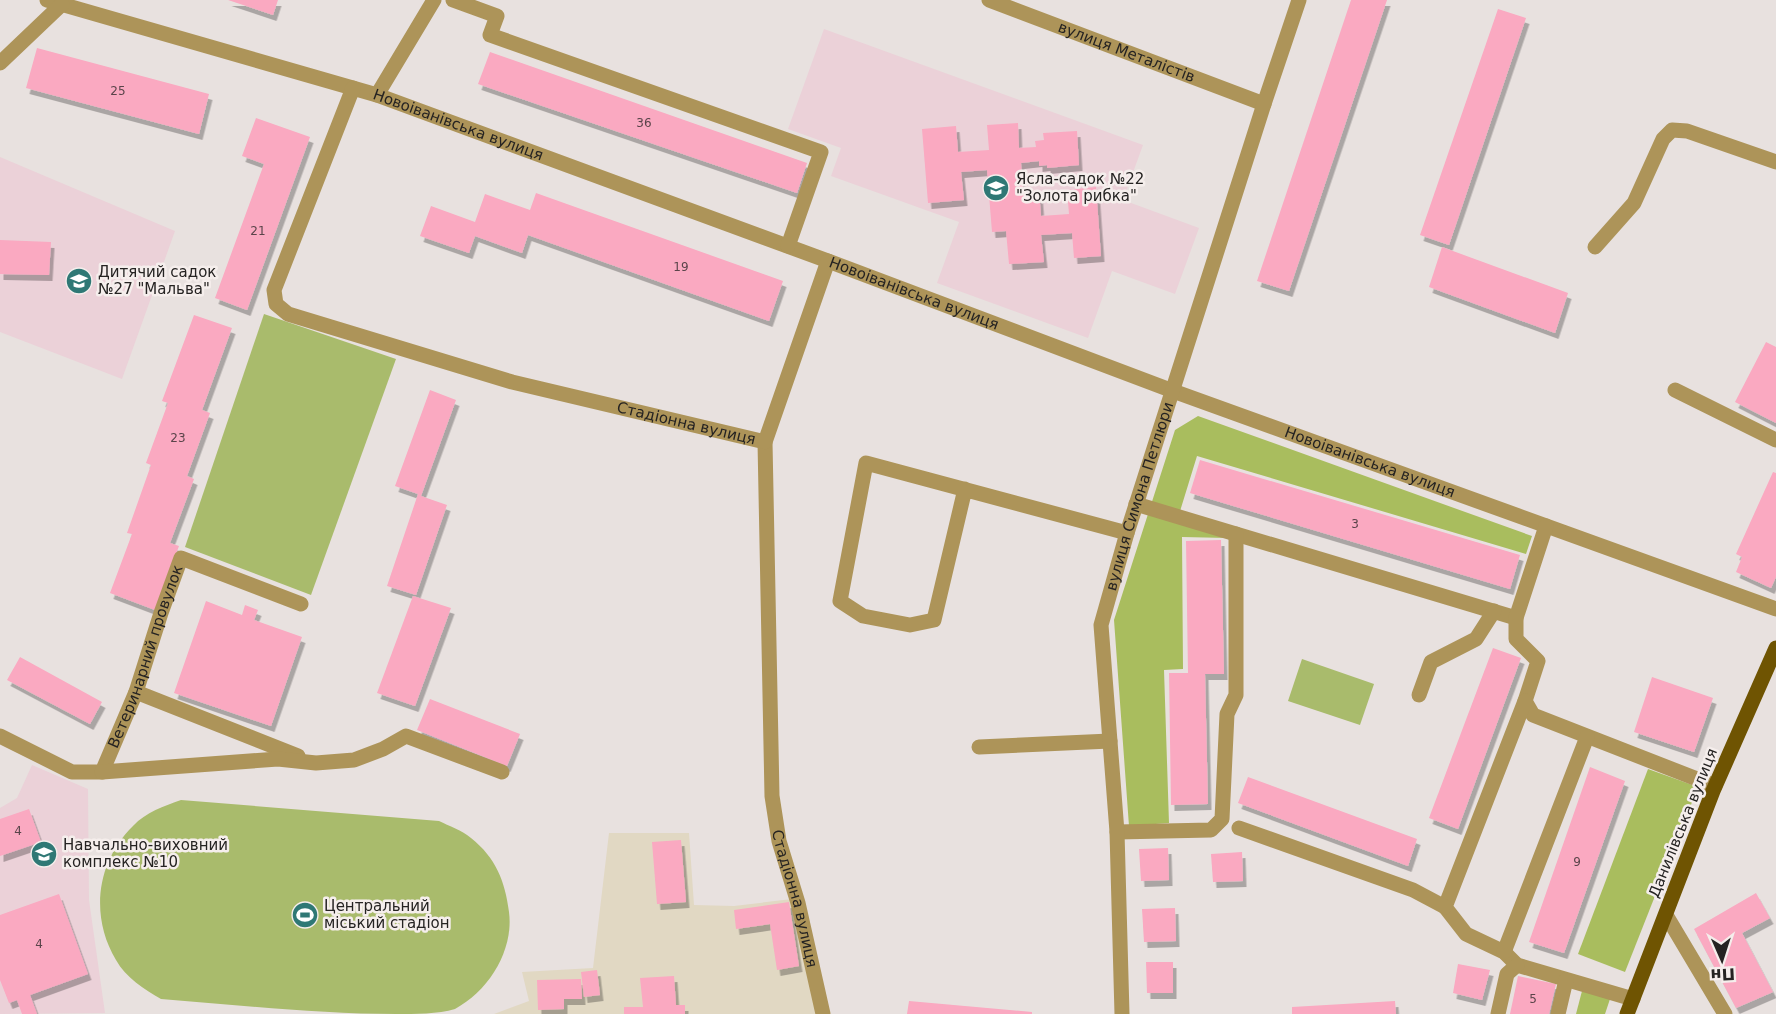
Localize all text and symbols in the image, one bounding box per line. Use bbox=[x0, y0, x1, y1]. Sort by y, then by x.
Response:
street label: вулиця Металістів bbox=[1055, 18, 1198, 86]
house number: 25 bbox=[110, 84, 126, 98]
street label: Новоіванівська вулиця bbox=[371, 85, 546, 164]
house number: 36 bbox=[636, 116, 652, 130]
place label: Ясла-садок №22 "Золота рибка" bbox=[1016, 170, 1144, 205]
school or university icon: Ясла-садок №22 "Золота рибка" bbox=[981, 173, 1011, 203]
house number: 21 bbox=[250, 224, 266, 238]
street label: Новоіванівська вулиця bbox=[827, 253, 1002, 334]
house number: 19 bbox=[673, 260, 689, 274]
place label: Дитячий садок №27 "Мальва" bbox=[98, 263, 216, 298]
school or university icon: Дитячий садок №27 "Мальва" bbox=[64, 266, 94, 296]
street label: Стадіонна вулиця bbox=[615, 398, 758, 449]
street label: вулиця Симона Петлюри bbox=[1102, 400, 1177, 593]
street label: Новоіванівська вулиця bbox=[1282, 423, 1458, 501]
house number: 23 bbox=[170, 431, 186, 445]
house number: 3 bbox=[1351, 517, 1359, 531]
street label: Ветеринарний провулок bbox=[104, 562, 187, 751]
street label: Данилівська вулиця bbox=[1645, 746, 1721, 900]
house number: 4 bbox=[14, 824, 22, 838]
street label: Стадіонна вулиця bbox=[768, 828, 821, 969]
place label: Навчально-виховний комплекс №10 bbox=[63, 836, 228, 871]
school or university icon: Навчально-виховний комплекс №10 bbox=[29, 839, 59, 869]
house number: 9 bbox=[1573, 855, 1581, 869]
place label: Центральний міський стадіон bbox=[324, 897, 450, 932]
sports icon: Центральний міський стадіон bbox=[290, 900, 320, 930]
north arrow bbox=[1692, 930, 1752, 990]
house number: 4 bbox=[35, 937, 43, 951]
text: Пн bbox=[1710, 964, 1735, 985]
house number: 5 bbox=[1529, 992, 1537, 1006]

